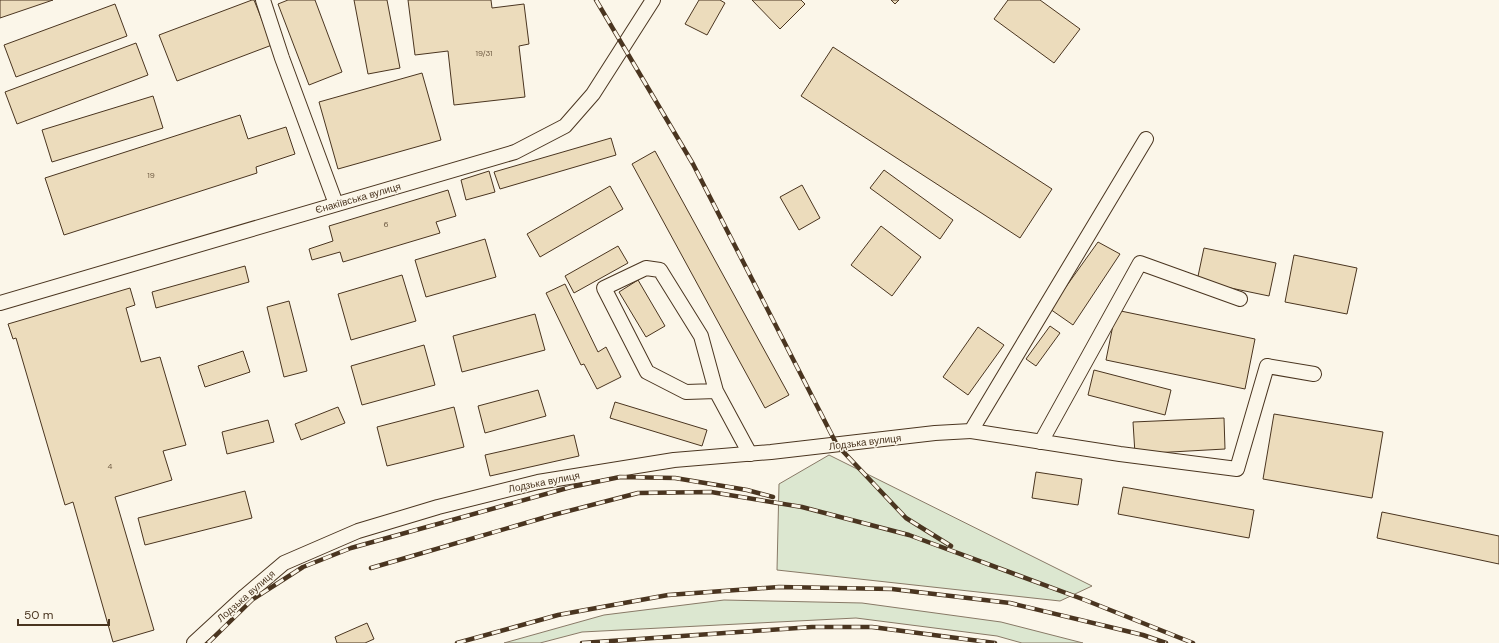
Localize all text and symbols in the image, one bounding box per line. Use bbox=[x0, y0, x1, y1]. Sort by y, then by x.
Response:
house number: 19/31 bbox=[475, 48, 493, 58]
house number: 19 bbox=[147, 170, 155, 180]
street label: Єнакіївська вулиця bbox=[314, 180, 402, 216]
house number: 6 bbox=[383, 219, 389, 229]
street label: Лодзька вулиця bbox=[828, 431, 902, 453]
house number: 4 bbox=[108, 461, 113, 471]
street label: Лодзька вулиця bbox=[507, 469, 581, 495]
street label: Лодзька вулиця bbox=[214, 567, 278, 625]
scale bar bbox=[18, 601, 109, 627]
text: 50 m bbox=[24, 607, 53, 623]

